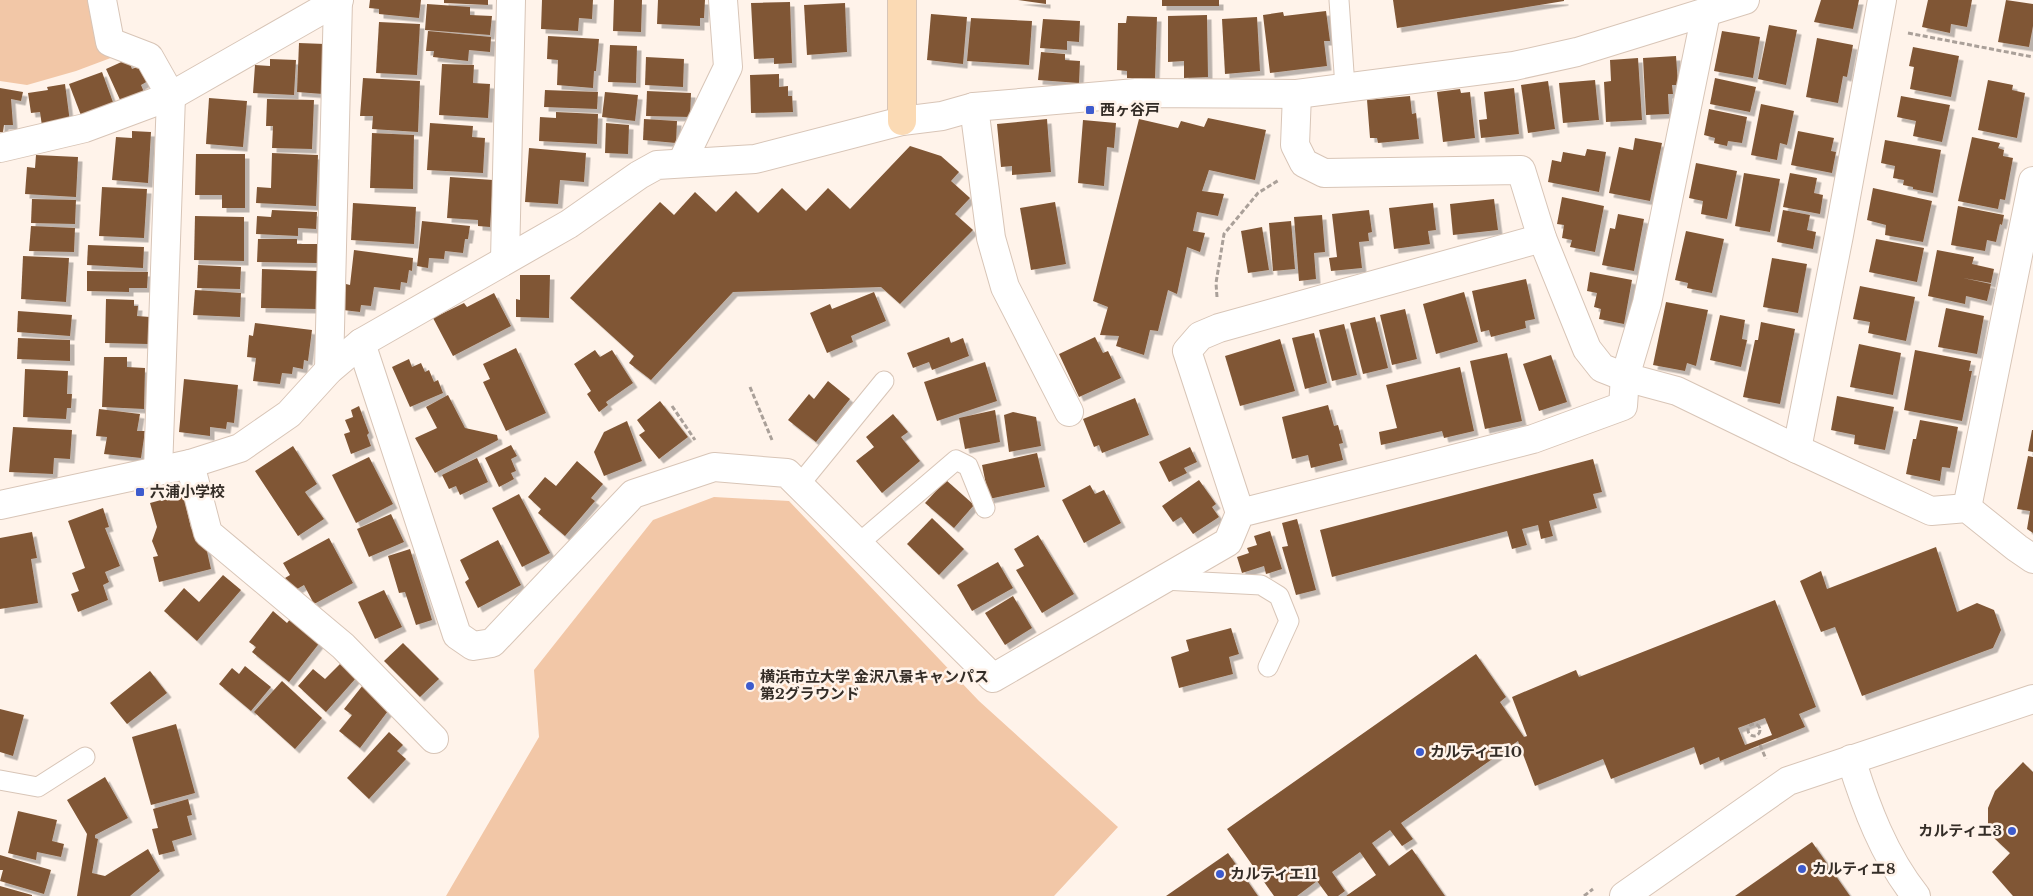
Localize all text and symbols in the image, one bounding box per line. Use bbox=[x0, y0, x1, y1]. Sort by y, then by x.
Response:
place label: 西ヶ谷戸 bbox=[1100, 100, 1160, 119]
marker: 西ヶ谷戸 bbox=[1084, 104, 1096, 116]
place label: 六浦小学校 bbox=[150, 482, 225, 501]
marker: 六浦小学校 bbox=[134, 486, 146, 498]
place label: 横浜市立大学 金沢八景キャンパス 第2グラウンド bbox=[760, 667, 989, 703]
marker: 横浜市立大学 金沢八景キャンパス 第2グラウンド bbox=[744, 680, 756, 692]
place label: カルティエ10 bbox=[1430, 742, 1522, 761]
marker: カルティエ10 bbox=[1414, 746, 1426, 758]
place label: カルティエ3 bbox=[1918, 821, 2002, 840]
marker: カルティエ3 bbox=[2006, 825, 2018, 837]
place label: カルティエ8 bbox=[1812, 859, 1896, 878]
marker: カルティエ8 bbox=[1796, 863, 1808, 875]
place label: カルティエ11 bbox=[1230, 864, 1318, 883]
marker: カルティエ11 bbox=[1214, 868, 1226, 880]

